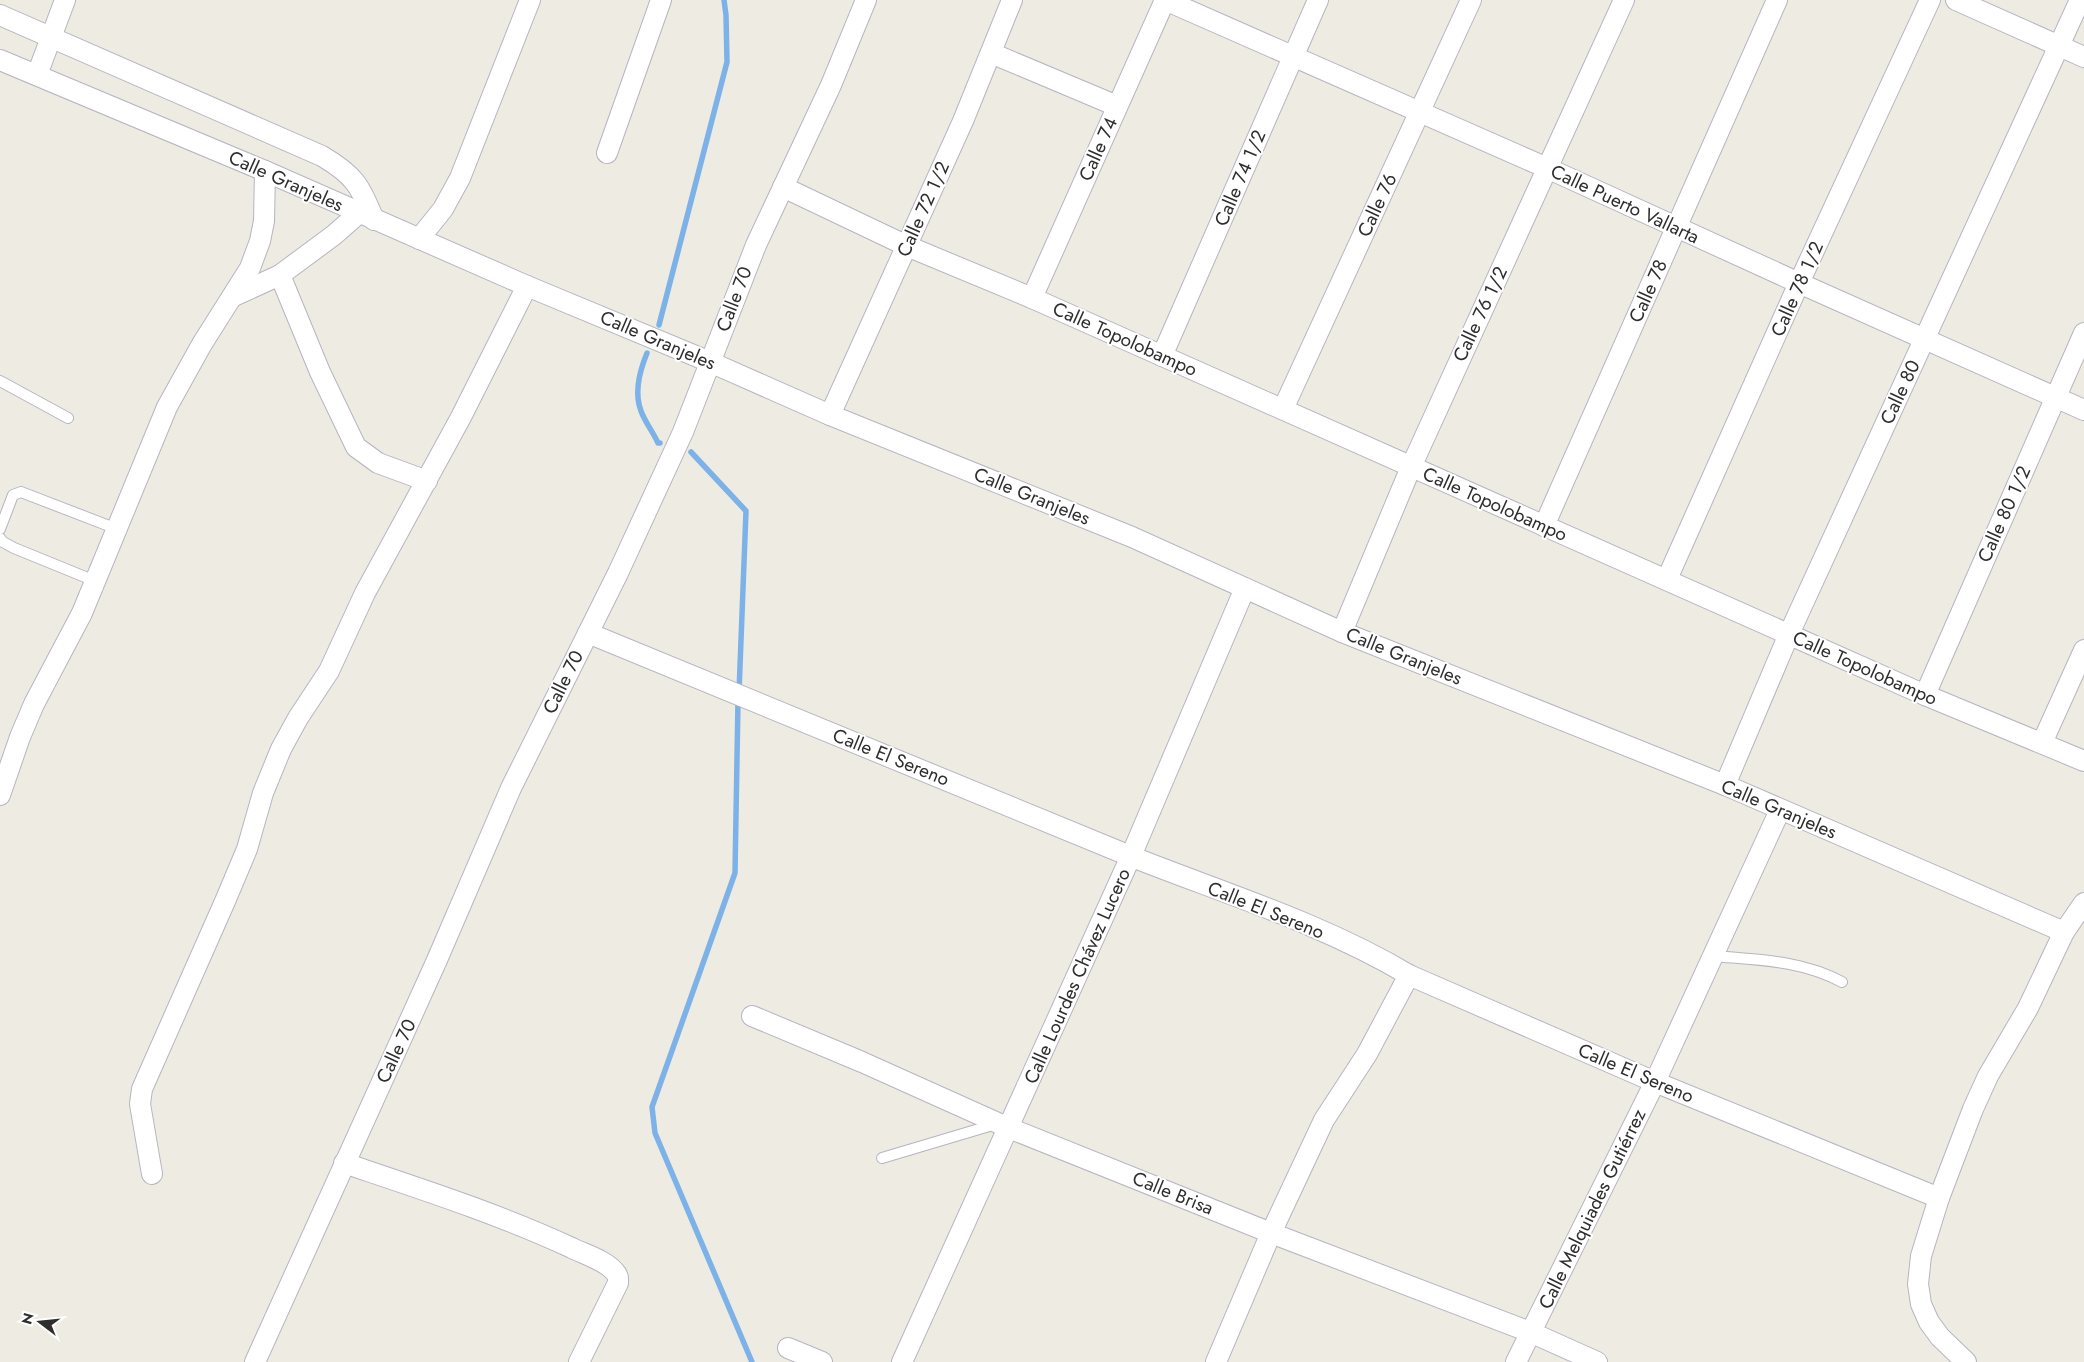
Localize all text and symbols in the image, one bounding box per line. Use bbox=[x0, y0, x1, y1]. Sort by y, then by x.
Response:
street label: Calle 74 bbox=[1072, 113, 1124, 185]
street label: Calle 74 1/2 bbox=[1208, 126, 1272, 230]
street label: Calle Granjeles bbox=[224, 144, 348, 219]
street label: Calle 72 1/2 bbox=[890, 157, 956, 261]
street label: Calle Puerto Vallarta bbox=[1546, 158, 1704, 250]
street label: Calle 76 bbox=[1351, 169, 1403, 241]
street label: Calle 78 1/2 bbox=[1764, 237, 1830, 341]
street label: Calle 78 bbox=[1622, 255, 1674, 327]
street label: Calle 76 1/2 bbox=[1446, 262, 1514, 366]
street label: Calle 70 bbox=[709, 263, 759, 335]
street label: Calle Topolobampo bbox=[1048, 295, 1202, 383]
street label: Calle Granjeles bbox=[596, 304, 720, 377]
street label: Calle 80 bbox=[1873, 355, 1927, 429]
street label: Calle Granjeles bbox=[970, 460, 1094, 532]
street label: Calle Topolobampo bbox=[1418, 460, 1572, 548]
street label: Calle 80 1/2 bbox=[1971, 461, 2037, 567]
street label: Calle Granjeles bbox=[1342, 620, 1466, 692]
street label: Calle Topolobampo bbox=[1788, 624, 1942, 712]
street label: Calle 70 bbox=[536, 646, 590, 718]
street label: Calle El Sereno bbox=[829, 721, 953, 793]
street label: Calle Granjeles bbox=[1717, 773, 1841, 846]
street label: Calle Lourdes Chávez Lucero bbox=[1017, 864, 1137, 1088]
street label: Calle El Sereno bbox=[1204, 874, 1328, 946]
street label: Calle 70 bbox=[369, 1015, 423, 1087]
street label: Calle El Sereno bbox=[1574, 1036, 1698, 1110]
street label: Calle Melquiades Gutiérrez bbox=[1532, 1104, 1652, 1314]
street label: Calle Brisa bbox=[1128, 1165, 1218, 1221]
north arrow bbox=[15, 1297, 65, 1347]
text: N bbox=[16, 1310, 39, 1327]

